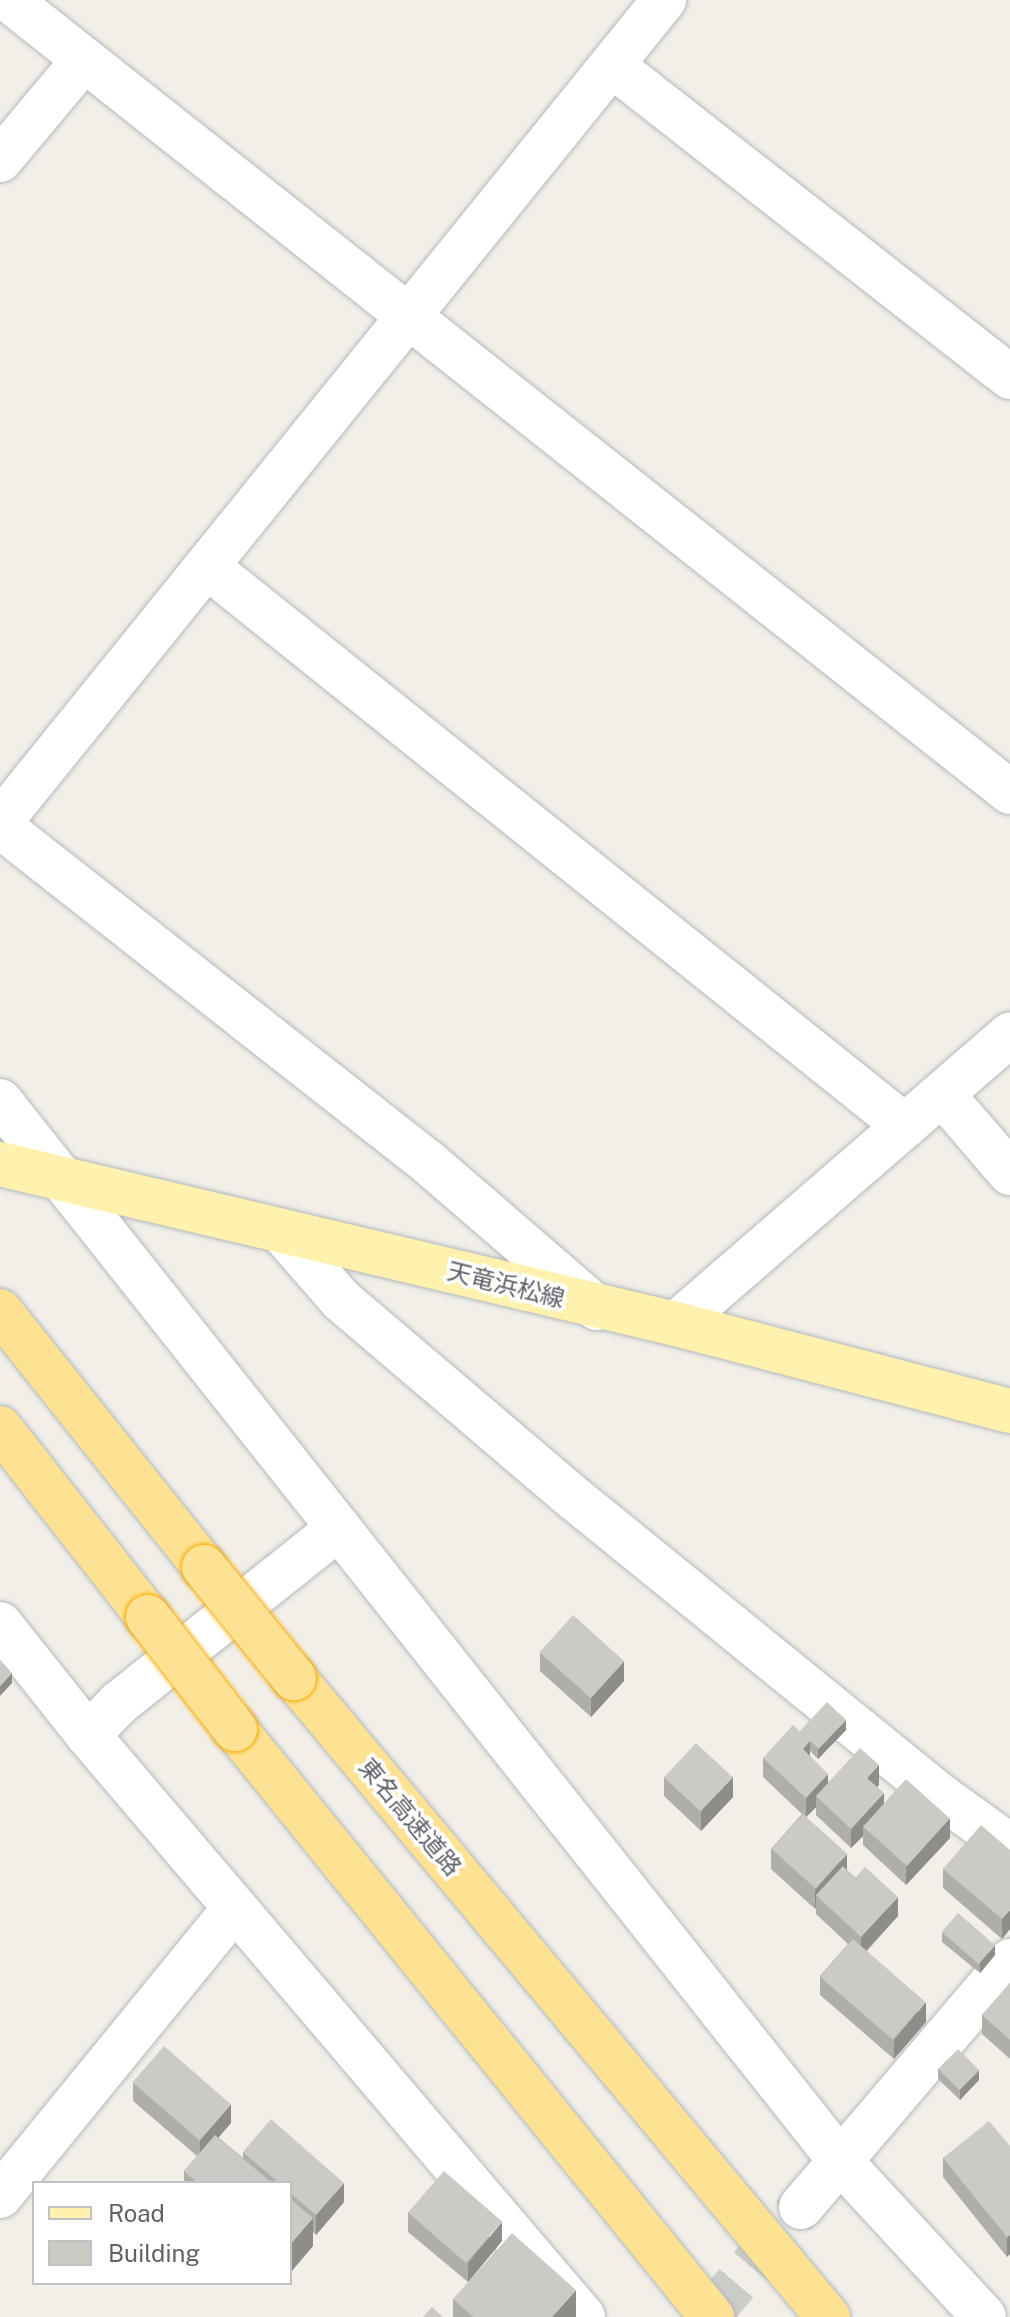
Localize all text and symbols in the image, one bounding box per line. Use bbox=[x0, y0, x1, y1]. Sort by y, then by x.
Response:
street label: 天竜浜松線 bbox=[444, 1257, 568, 1313]
street label: 東名高速道路 bbox=[353, 1753, 467, 1881]
legend bbox=[32, 2181, 292, 2285]
text: Road bbox=[108, 2199, 165, 2227]
text: Building bbox=[108, 2239, 200, 2267]

